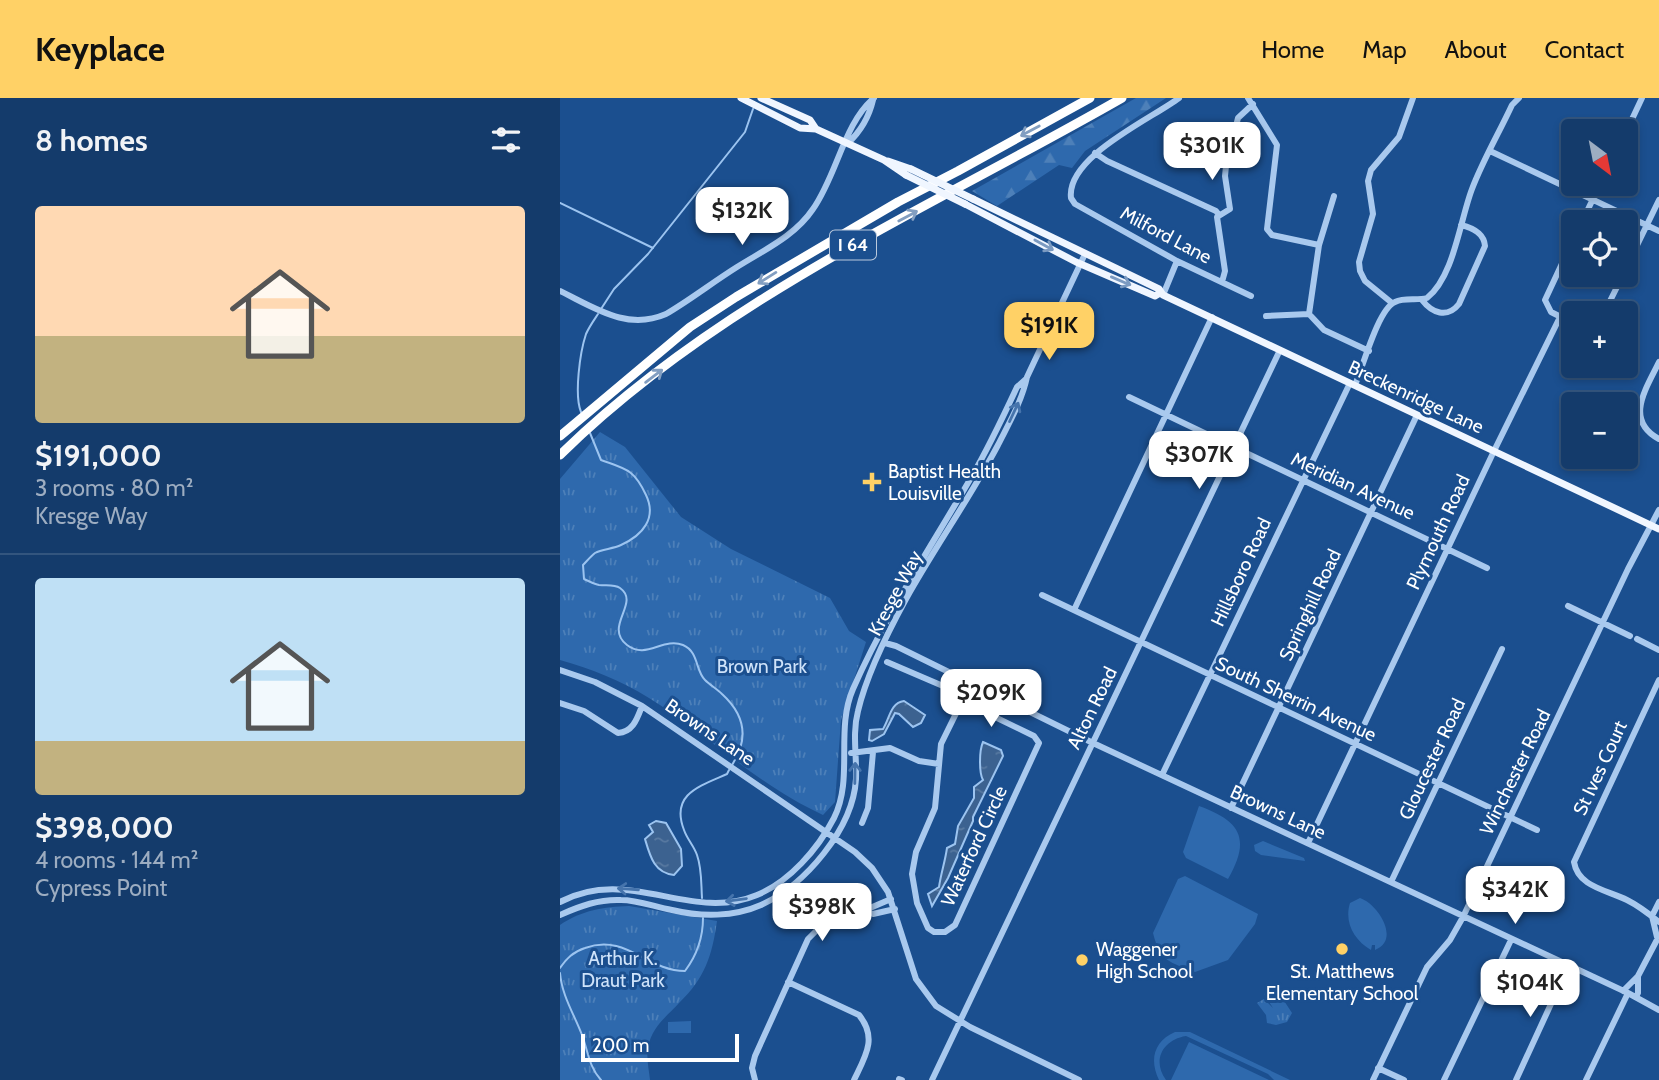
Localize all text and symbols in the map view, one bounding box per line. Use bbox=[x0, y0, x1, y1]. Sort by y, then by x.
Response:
text: Keyplace bbox=[35, 29, 165, 69]
text: Home bbox=[1261, 35, 1324, 64]
text: Map bbox=[1362, 35, 1407, 64]
text: About bbox=[1445, 35, 1507, 64]
text: Contact bbox=[1545, 35, 1624, 64]
north arrow bbox=[1561, 119, 1638, 196]
map controls bbox=[1561, 119, 1638, 469]
icon: filters bbox=[487, 121, 525, 159]
text: 8 homes bbox=[35, 122, 148, 159]
pin: $301K bbox=[1163, 122, 1261, 182]
one-way arrow bbox=[1020, 125, 1041, 139]
text: $301K bbox=[1180, 131, 1244, 159]
pin: $132K bbox=[693, 188, 791, 247]
text: $132K bbox=[712, 196, 772, 224]
street label: Milford Lane bbox=[1117, 201, 1216, 269]
one-way arrow bbox=[897, 208, 918, 222]
button: locate bbox=[1561, 210, 1638, 287]
road number: I 64 bbox=[830, 230, 876, 260]
one-way arrow bbox=[1034, 238, 1054, 252]
icon: home bbox=[217, 251, 343, 377]
one-way arrow bbox=[758, 271, 778, 285]
one-way arrow bbox=[1109, 275, 1131, 288]
button: + bbox=[1561, 301, 1638, 378]
pin: $191K bbox=[1000, 302, 1098, 362]
text: $191K bbox=[1020, 311, 1078, 339]
street label: Breckenridge Lane bbox=[1345, 356, 1488, 439]
one-way arrow bbox=[644, 369, 663, 383]
button: − bbox=[1561, 392, 1638, 469]
one-way arrow bbox=[1008, 402, 1021, 423]
pin: $307K bbox=[1150, 432, 1248, 491]
text: $191,000 bbox=[35, 437, 162, 474]
text: $307K bbox=[1165, 440, 1233, 468]
street label: Meridian Avenue bbox=[1288, 447, 1419, 525]
place label: Baptist Health Louisville bbox=[888, 460, 1001, 505]
street label: Plymouth Road bbox=[1401, 471, 1475, 593]
marker: Baptist Health Louisville bbox=[862, 472, 882, 492]
text: 3 rooms · 80 m² bbox=[35, 474, 193, 502]
text: Kresge Way bbox=[35, 502, 148, 530]
street label: Hillsboro Road bbox=[1206, 514, 1276, 630]
street label: Kresge Way bbox=[863, 546, 927, 640]
street label: Springhill Road bbox=[1274, 546, 1346, 664]
icon: home bbox=[217, 623, 343, 749]
street label: South Sherrin Avenue bbox=[1212, 652, 1380, 746]
park label: Brown Park bbox=[717, 655, 808, 678]
street label: Alton Road bbox=[1062, 663, 1122, 753]
pin: $209K bbox=[942, 670, 1040, 729]
text: $209K bbox=[956, 678, 1026, 706]
street label: Browns Lane bbox=[661, 694, 759, 770]
street label: Gloucester Road bbox=[1394, 695, 1470, 823]
street label: Winchester Road bbox=[1475, 706, 1555, 838]
street label: St Ives Court bbox=[1568, 717, 1632, 819]
one-way arrow bbox=[848, 762, 862, 785]
street label: Browns Lane bbox=[1227, 780, 1330, 844]
street label: Waterford Circle bbox=[936, 782, 1012, 910]
text: $398,000 bbox=[35, 809, 174, 846]
text: 4 rooms · 144 m² bbox=[35, 846, 198, 874]
pin: $342K bbox=[1466, 866, 1564, 926]
text: Cypress Point bbox=[35, 874, 167, 902]
text: $342K bbox=[1482, 875, 1548, 903]
one-way arrow bbox=[617, 882, 639, 895]
pin: $398K bbox=[773, 884, 871, 943]
text: $398K bbox=[789, 892, 855, 920]
one-way arrow bbox=[725, 894, 747, 907]
place label: Waggener High School bbox=[1096, 938, 1193, 983]
marker: St. Matthews Elementary School bbox=[1334, 941, 1350, 957]
park label: Arthur K. Draut Park bbox=[581, 947, 665, 992]
marker: Waggener High School bbox=[1074, 952, 1090, 968]
place label: St. Matthews Elementary School bbox=[1266, 960, 1419, 1005]
pin: $104K bbox=[1481, 960, 1579, 1019]
text: $104K bbox=[1497, 968, 1563, 996]
scale bar bbox=[581, 1031, 738, 1063]
text: 200 m bbox=[592, 1034, 649, 1057]

